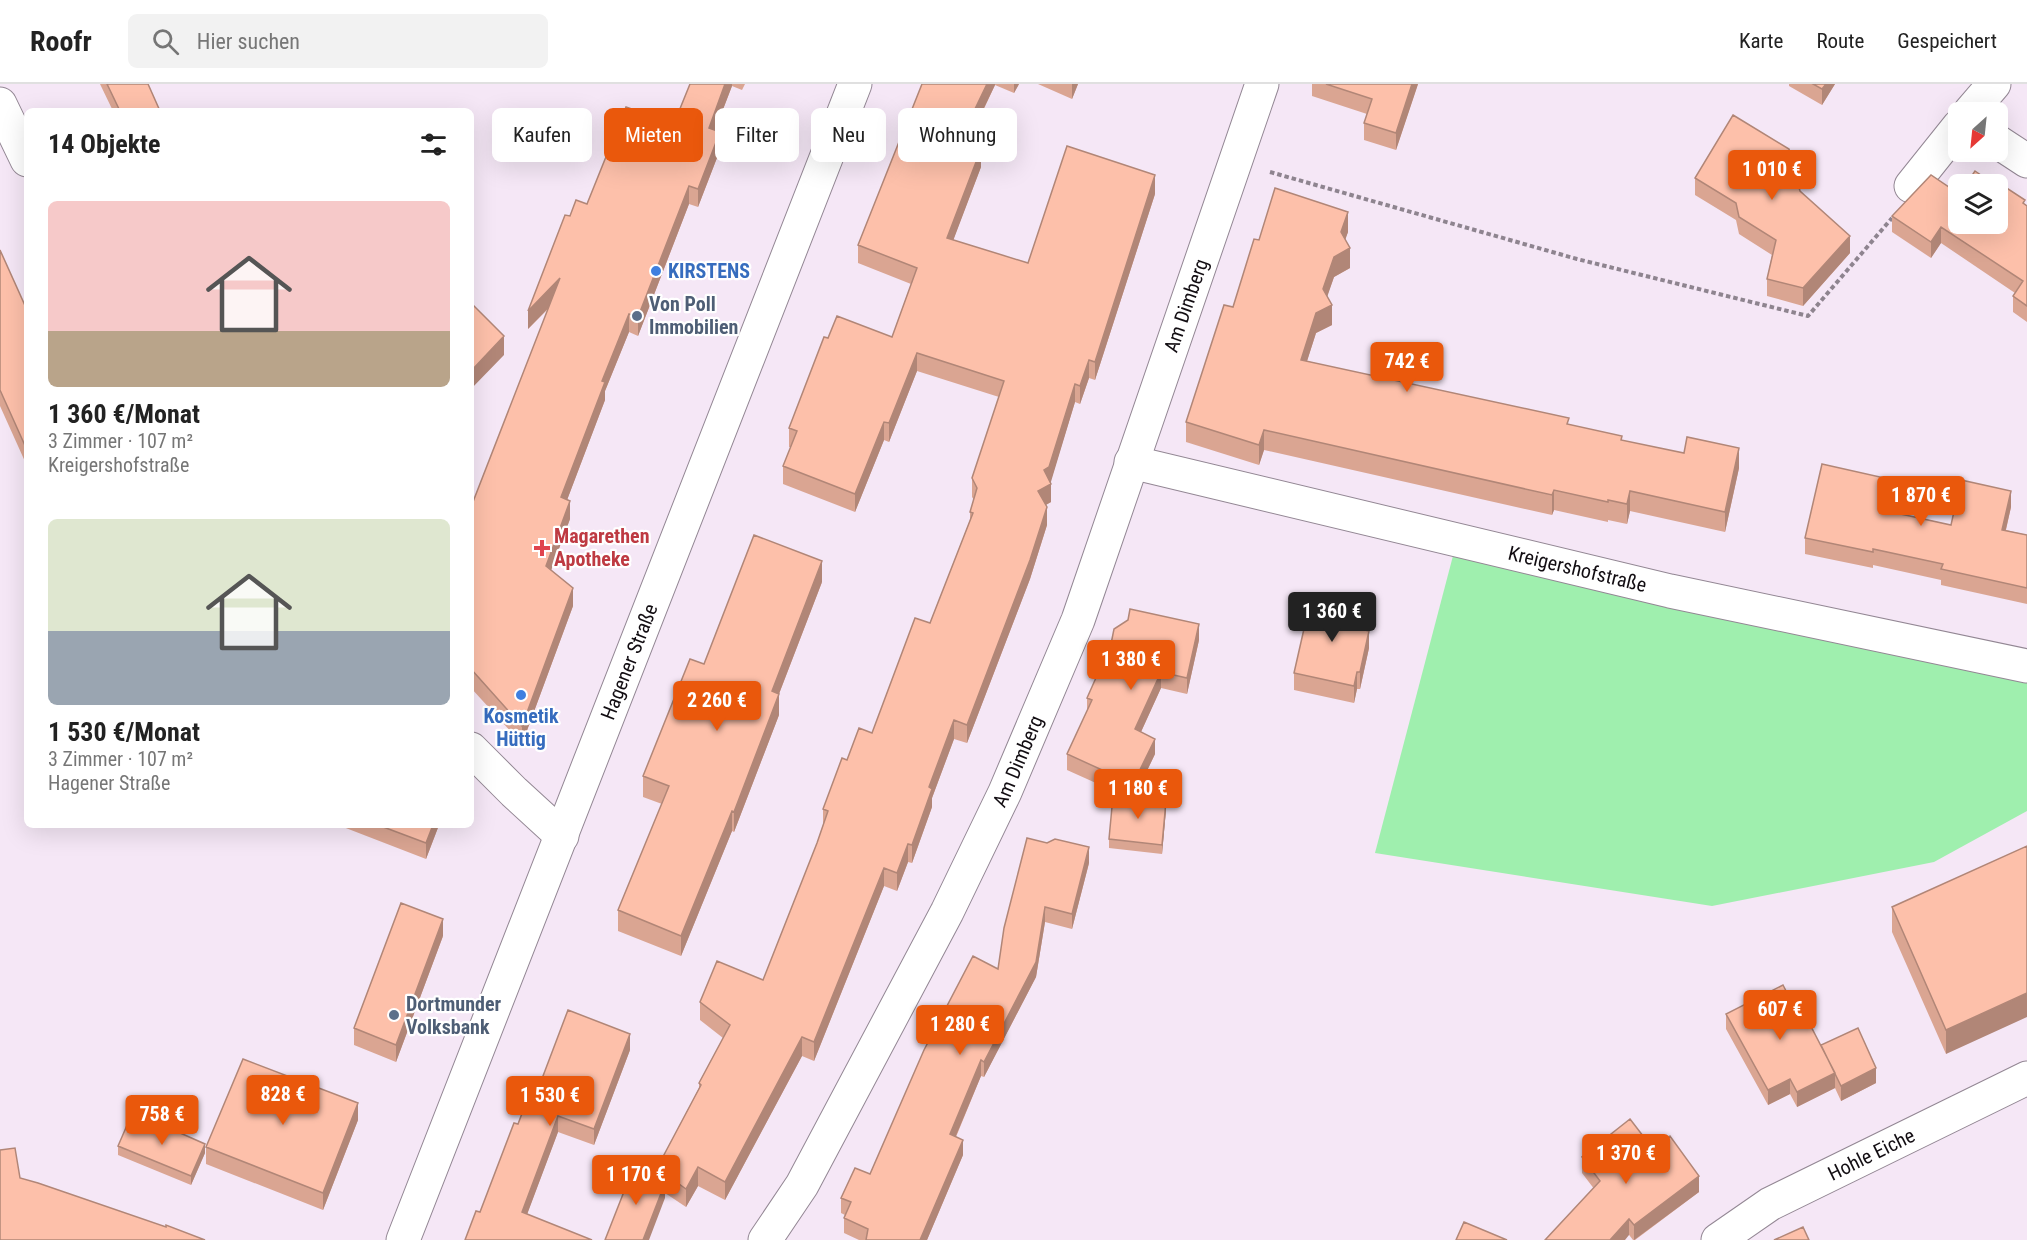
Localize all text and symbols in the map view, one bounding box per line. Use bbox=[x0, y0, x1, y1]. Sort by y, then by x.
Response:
search box bbox=[128, 14, 548, 68]
text: Roofr bbox=[30, 25, 92, 58]
icon: search bbox=[149, 25, 182, 58]
text: Hier suchen bbox=[197, 29, 300, 54]
text: Karte bbox=[1739, 29, 1783, 53]
text: Route bbox=[1816, 29, 1864, 53]
text: Gespeichert bbox=[1897, 29, 1997, 53]
north arrow bbox=[1948, 102, 2008, 162]
map controls bbox=[1948, 102, 2008, 234]
chip: Kaufen bbox=[492, 108, 592, 162]
chip: Mieten bbox=[604, 108, 703, 162]
chip: Filter bbox=[715, 108, 799, 162]
chip: Neu bbox=[811, 108, 886, 162]
chip: Wohnung bbox=[898, 108, 1017, 162]
icon: filters bbox=[417, 128, 450, 161]
text: 14 Objekte bbox=[48, 129, 161, 159]
pin: 1 010 € bbox=[1717, 150, 1827, 201]
text: 1 010 € bbox=[1742, 157, 1802, 181]
button: layers bbox=[1948, 174, 2008, 234]
icon: home bbox=[195, 240, 303, 348]
street label: Am Dimberg bbox=[1159, 256, 1213, 355]
place label: KIRSTENS bbox=[668, 259, 750, 283]
marker: KIRSTENS bbox=[649, 264, 663, 278]
place label: Von Poll Immobilien bbox=[649, 292, 738, 339]
marker: Von Poll Immobilien bbox=[630, 309, 644, 323]
pin: 742 € bbox=[1365, 342, 1449, 393]
text: 742 € bbox=[1384, 349, 1430, 373]
text: 1 360 €/Monat bbox=[48, 399, 200, 429]
text: 3 Zimmer · 107 m² bbox=[48, 429, 193, 453]
text: Kreigershofstraße bbox=[48, 453, 189, 477]
pin: 1 870 € bbox=[1866, 476, 1976, 527]
text: 1 870 € bbox=[1891, 483, 1951, 507]
place label: Magarethen Apotheke bbox=[554, 524, 649, 571]
marker: Magarethen Apotheke bbox=[535, 541, 549, 555]
street label: Kreigershofstraße bbox=[1506, 541, 1649, 597]
icon: home bbox=[195, 558, 303, 666]
pin: 1 360 € bbox=[1277, 592, 1387, 643]
text: 1 360 € bbox=[1302, 599, 1362, 623]
street label: Hagener Straße bbox=[596, 600, 663, 723]
pin: 1 380 € bbox=[1076, 640, 1186, 691]
text: 1 380 € bbox=[1101, 647, 1161, 671]
pin: 2 260 € bbox=[662, 681, 772, 732]
marker: Kosmetik Hüttig bbox=[514, 688, 528, 702]
text: 2 260 € bbox=[687, 688, 747, 712]
place label: Kosmetik Hüttig bbox=[484, 704, 559, 751]
street label: Am Dimberg bbox=[988, 712, 1048, 811]
text: 1 530 €/Monat bbox=[48, 717, 200, 747]
text: 3 Zimmer · 107 m² bbox=[48, 747, 193, 771]
pin: 1 180 € bbox=[1083, 769, 1193, 820]
text: Hagener Straße bbox=[48, 771, 170, 795]
text: 1 180 € bbox=[1108, 776, 1168, 800]
pin: 607 € bbox=[1738, 990, 1822, 1041]
place label: Dortmunder Volksbank bbox=[406, 992, 501, 1039]
text: 607 € bbox=[1757, 997, 1803, 1021]
pin: 1 280 € bbox=[905, 1005, 1015, 1056]
marker: Dortmunder Volksbank bbox=[387, 1008, 401, 1022]
text: 1 280 € bbox=[930, 1012, 990, 1036]
pin: 828 € bbox=[241, 1075, 325, 1126]
pin: 1 530 € bbox=[495, 1076, 605, 1127]
text: 828 € bbox=[260, 1082, 306, 1106]
text: 1 530 € bbox=[520, 1083, 580, 1107]
pin: 758 € bbox=[120, 1095, 204, 1146]
text: 758 € bbox=[139, 1102, 185, 1126]
street label: Hohle Eiche bbox=[1824, 1123, 1919, 1186]
pin: 1 370 € bbox=[1571, 1134, 1681, 1185]
text: 1 370 € bbox=[1596, 1141, 1656, 1165]
pin: 1 170 € bbox=[581, 1155, 691, 1206]
text: 1 170 € bbox=[606, 1162, 666, 1186]

